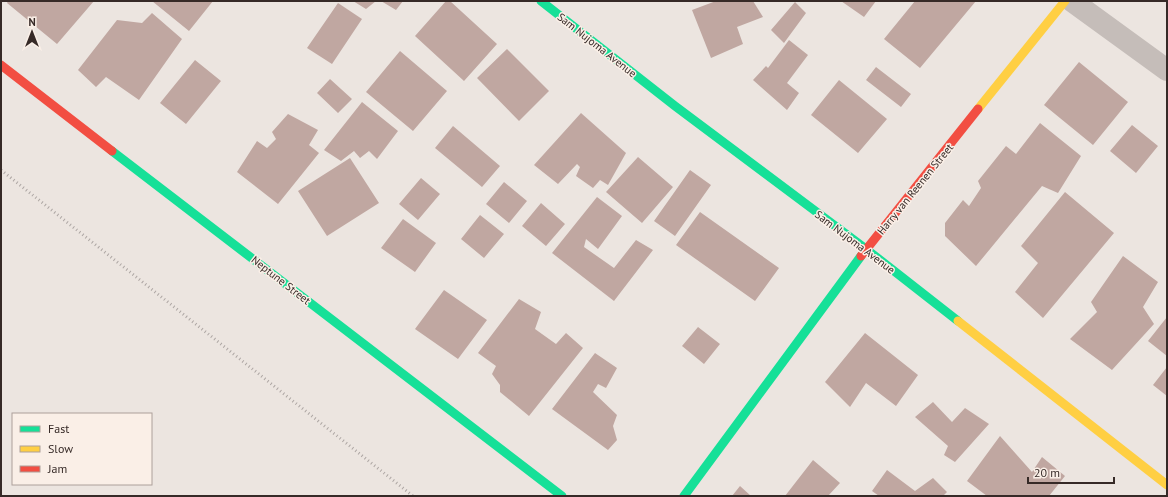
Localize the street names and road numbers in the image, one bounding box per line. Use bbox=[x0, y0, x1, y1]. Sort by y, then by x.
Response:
street label: Sam Nujoma Avenue bbox=[555, 10, 640, 81]
street label: Harry van Reenen Street bbox=[874, 140, 956, 237]
street label: Sam Nujoma Avenue bbox=[812, 207, 898, 277]
street label: Neptune Street bbox=[249, 253, 314, 308]

